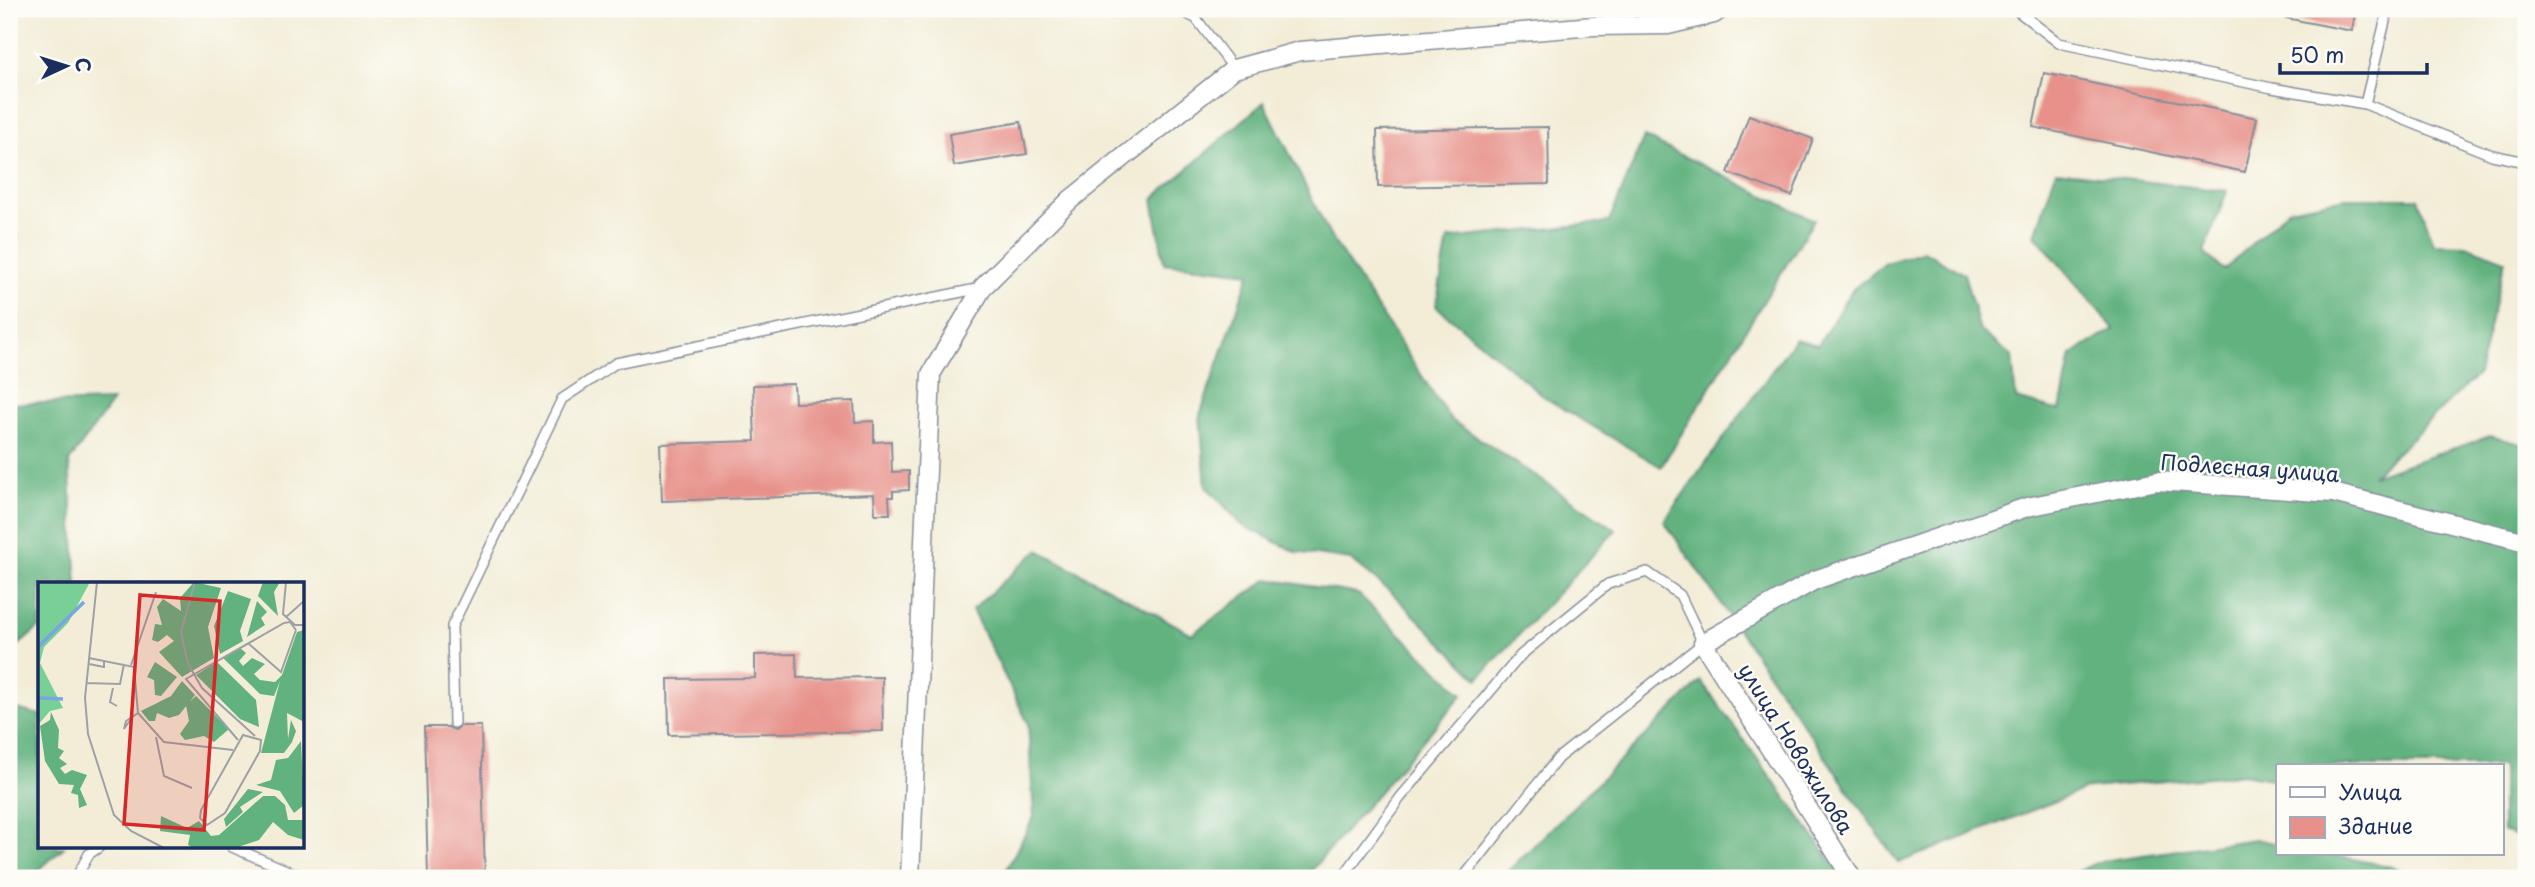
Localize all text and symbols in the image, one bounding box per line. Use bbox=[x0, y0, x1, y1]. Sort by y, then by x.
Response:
north arrow bbox=[32, 32, 102, 102]
scale bar bbox=[2280, 32, 2426, 76]
text: 50 m bbox=[2290, 38, 2344, 70]
text: С bbox=[69, 57, 98, 73]
street label: Подлесная улица bbox=[2160, 445, 2341, 489]
inset map bbox=[38, 582, 304, 848]
street label: улица Новожилова bbox=[1731, 656, 1863, 840]
legend bbox=[2276, 764, 2504, 856]
text: Улица bbox=[2339, 775, 2402, 807]
text: Здание bbox=[2339, 809, 2413, 841]

